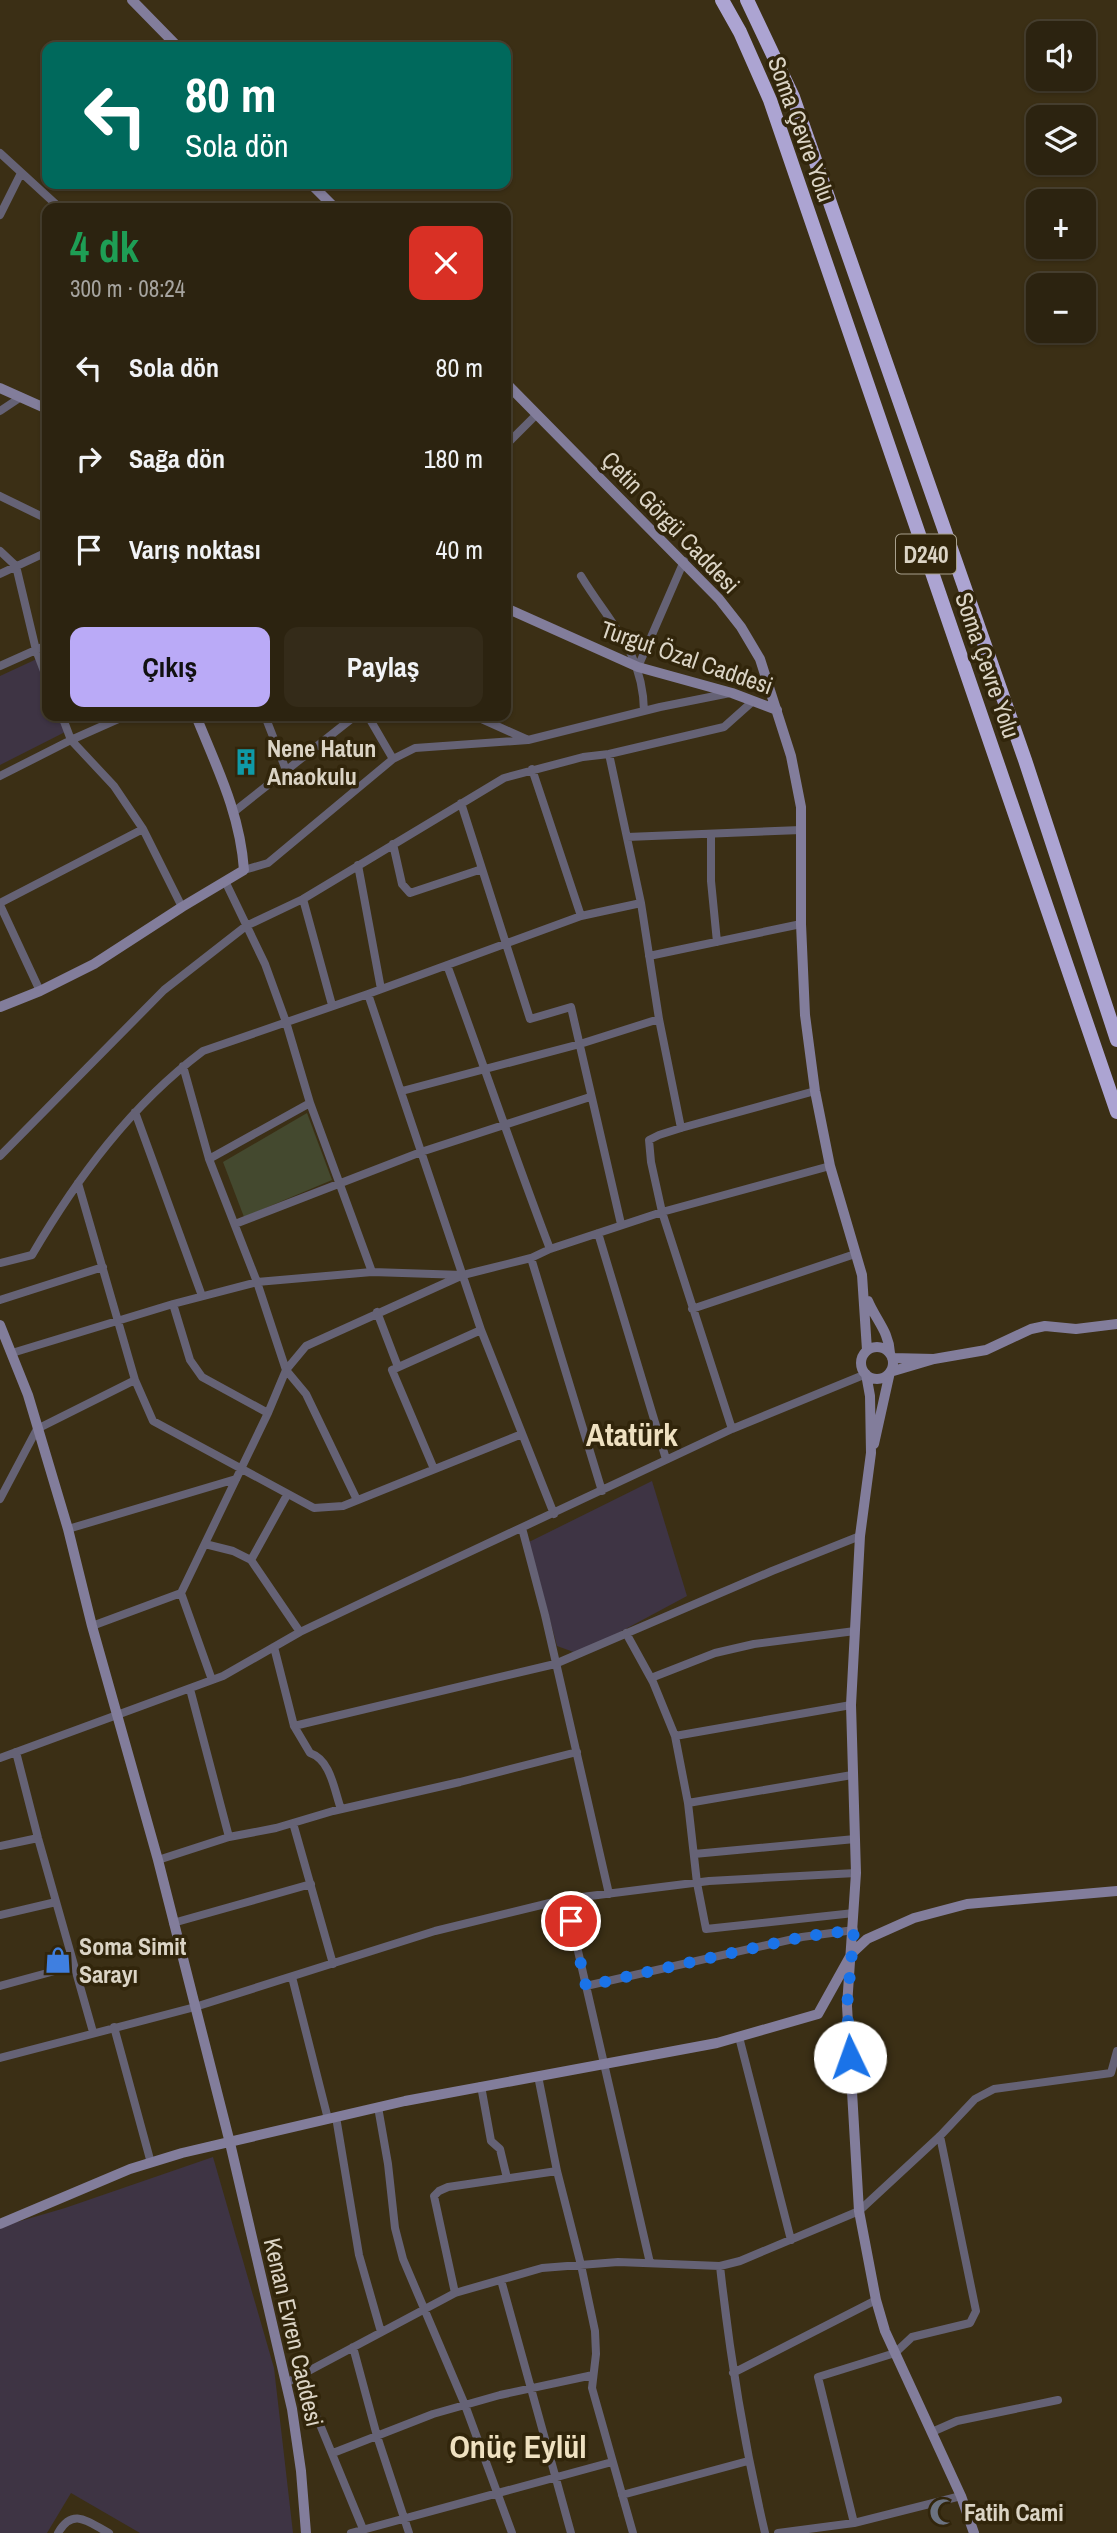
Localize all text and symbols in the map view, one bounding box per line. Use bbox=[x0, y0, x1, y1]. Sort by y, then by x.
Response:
map controls bbox=[1026, 21, 1096, 343]
button: sound bbox=[1026, 21, 1096, 91]
street label: Soma Çevre Yolu bbox=[761, 52, 843, 206]
text: 80 m bbox=[185, 61, 277, 127]
icon: left bbox=[70, 70, 161, 161]
button: layers bbox=[1026, 105, 1096, 175]
text: Sola dön bbox=[185, 124, 289, 167]
button: + bbox=[1026, 189, 1096, 259]
text: 4 dk bbox=[70, 219, 139, 275]
button: close bbox=[409, 226, 483, 300]
text: 300 m · 08:24 bbox=[70, 273, 185, 304]
button: − bbox=[1026, 273, 1096, 343]
icon: left bbox=[70, 349, 108, 387]
text: Sola dön bbox=[129, 350, 219, 385]
text: 80 m bbox=[436, 350, 483, 385]
icon: right bbox=[70, 440, 108, 478]
text: Sağa dön bbox=[129, 441, 225, 476]
text: 180 m bbox=[424, 441, 483, 476]
street label: Çetin Görgü Caddesi bbox=[595, 444, 747, 600]
icon: arrive bbox=[70, 531, 108, 569]
text: Varış noktası bbox=[129, 532, 261, 567]
text: 40 m bbox=[436, 532, 483, 567]
road number: D240 bbox=[896, 534, 956, 574]
street label: Soma Çevre Yolu bbox=[948, 588, 1028, 742]
street label: Turgut Özal Caddesi bbox=[597, 613, 777, 701]
button: Çıkış bbox=[70, 627, 270, 707]
button: Paylaş bbox=[284, 627, 483, 707]
place label: Nene Hatun Anaokulu bbox=[267, 732, 376, 792]
building icon: Nene Hatun Anaokulu bbox=[231, 747, 261, 777]
district label: Atatürk bbox=[586, 1413, 678, 1456]
pin bbox=[541, 1891, 601, 1951]
icon: arrive bbox=[552, 1902, 590, 1940]
place label: Soma Simit Sarayı bbox=[79, 1930, 187, 1990]
shop icon: Soma Simit Sarayı bbox=[43, 1945, 73, 1975]
position arrow bbox=[813, 2020, 887, 2094]
street label: Kenan Evren Caddesi bbox=[257, 2235, 331, 2429]
district label: Onüç Eylül bbox=[449, 2425, 587, 2468]
place label: Fatih Cami bbox=[964, 2496, 1064, 2528]
mosque icon: Fatih Cami bbox=[928, 2497, 958, 2527]

